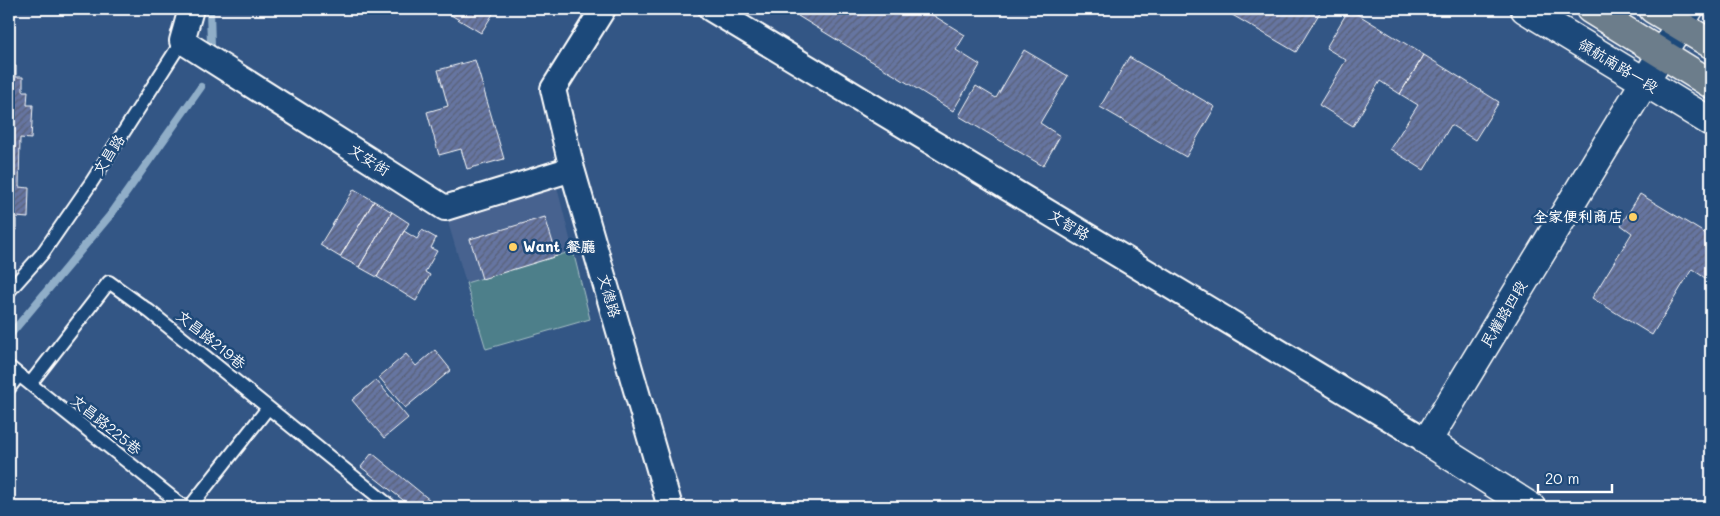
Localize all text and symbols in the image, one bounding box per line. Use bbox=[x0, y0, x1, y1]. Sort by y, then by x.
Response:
street label: 領航南路一段 bbox=[1575, 33, 1662, 97]
street label: 文昌路 bbox=[88, 130, 129, 179]
street label: 文安街 bbox=[345, 139, 394, 180]
street label: 文智路 bbox=[1045, 204, 1094, 244]
place label: 全家便利商店 bbox=[1533, 206, 1623, 226]
marker: 全家便利商店 bbox=[1627, 211, 1639, 223]
place label: Want 餐廳 bbox=[523, 236, 596, 256]
marker: Want 餐廳 bbox=[507, 241, 519, 253]
street label: 文德路 bbox=[594, 271, 626, 320]
street label: 民權路四段 bbox=[1475, 276, 1531, 351]
street label: 文昌路219巷 bbox=[173, 305, 251, 373]
street label: 文昌路225巷 bbox=[67, 390, 146, 459]
scale bar bbox=[1538, 461, 1611, 493]
text: 20 m bbox=[1545, 468, 1579, 488]

